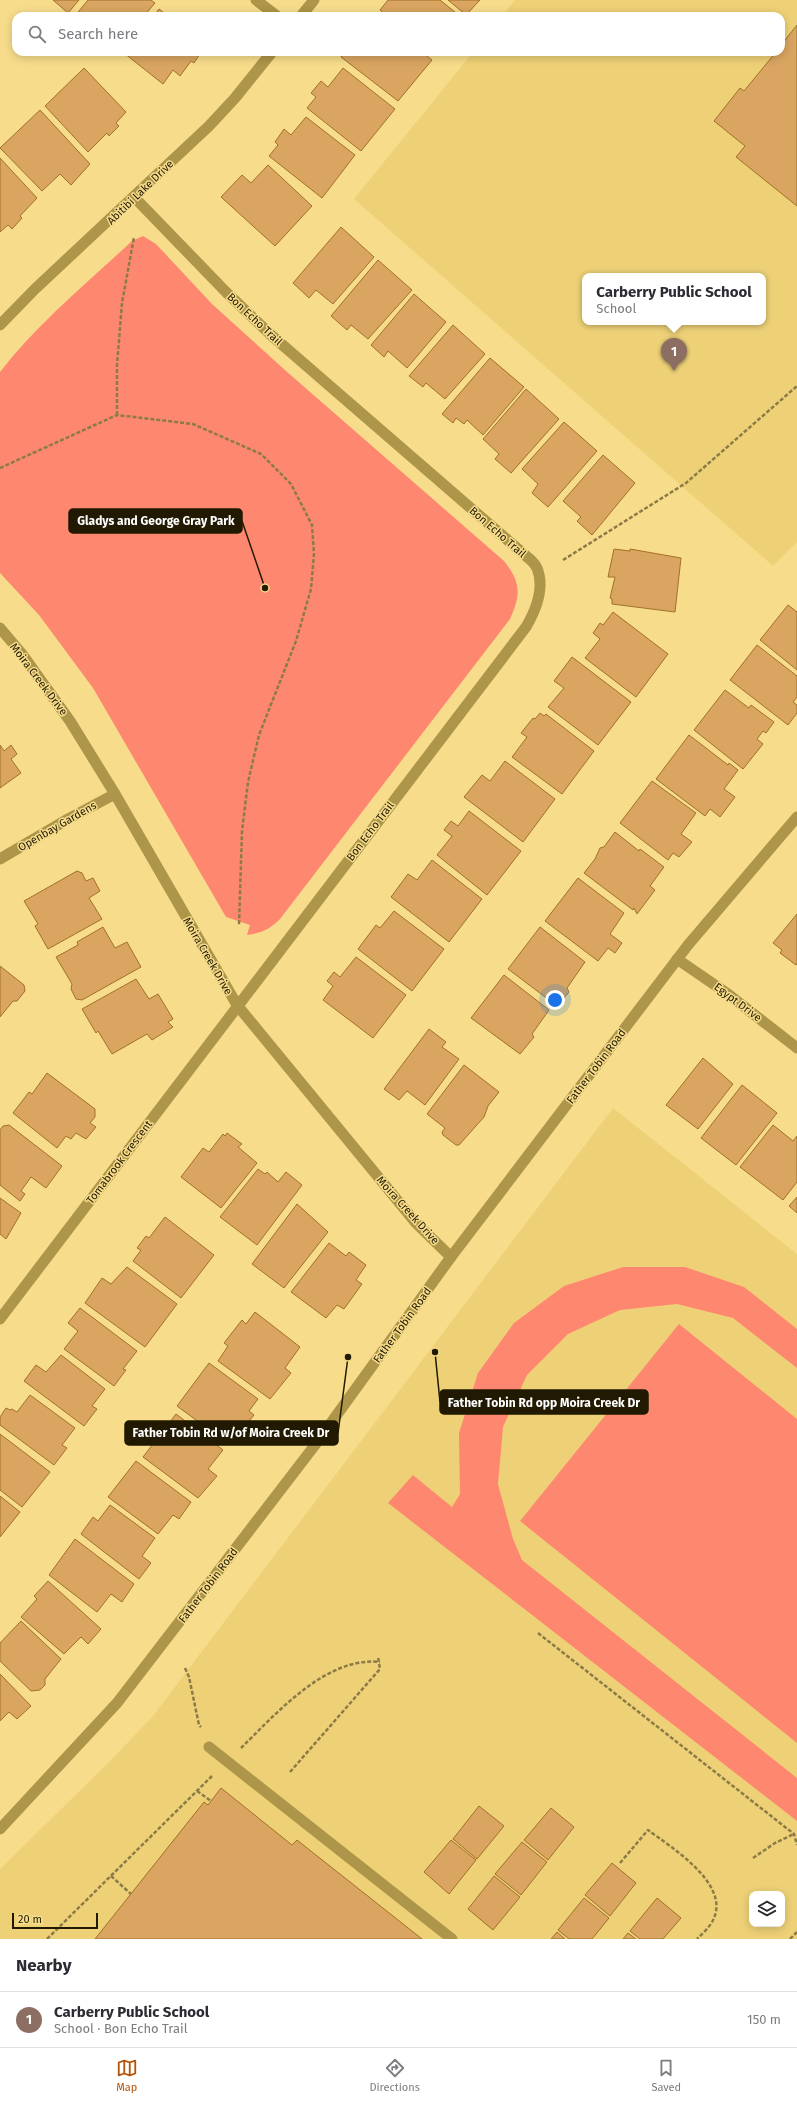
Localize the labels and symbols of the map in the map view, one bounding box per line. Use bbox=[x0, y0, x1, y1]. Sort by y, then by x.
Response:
street label: Abitibi Lake Drive bbox=[104, 157, 176, 227]
street label: Bon Echo Trail bbox=[224, 290, 285, 348]
pin: 1 bbox=[661, 338, 687, 371]
street label: Bon Echo Trail bbox=[467, 504, 529, 560]
callout: Gladys and George Gray Park bbox=[69, 509, 242, 533]
text: Gladys and George Gray Park bbox=[77, 514, 235, 528]
street label: Moira Creek Drive bbox=[7, 641, 70, 718]
street label: Openbay Gardens bbox=[16, 799, 99, 854]
street label: Bon Echo Trail bbox=[344, 799, 397, 863]
street label: Moira Creek Drive bbox=[180, 915, 235, 997]
street label: Egypt Drive bbox=[711, 980, 764, 1024]
your location bbox=[545, 990, 565, 1010]
street label: Father Tobin Road bbox=[564, 1026, 629, 1106]
street label: Tomabrook Crescent bbox=[84, 1118, 155, 1207]
street label: Moira Creek Drive bbox=[374, 1174, 442, 1247]
street label: Father Tobin Road bbox=[371, 1285, 434, 1366]
callout: Father Tobin Rd opp Moira Creek Dr bbox=[440, 1390, 648, 1414]
text: Father Tobin Rd opp Moira Creek Dr bbox=[448, 1396, 640, 1410]
callout: Father Tobin Rd w/of Moira Creek Dr bbox=[125, 1421, 338, 1445]
text: Father Tobin Rd w/of Moira Creek Dr bbox=[133, 1426, 330, 1440]
street label: Father Tobin Road bbox=[176, 1545, 241, 1625]
scale bar bbox=[12, 1911, 98, 1930]

